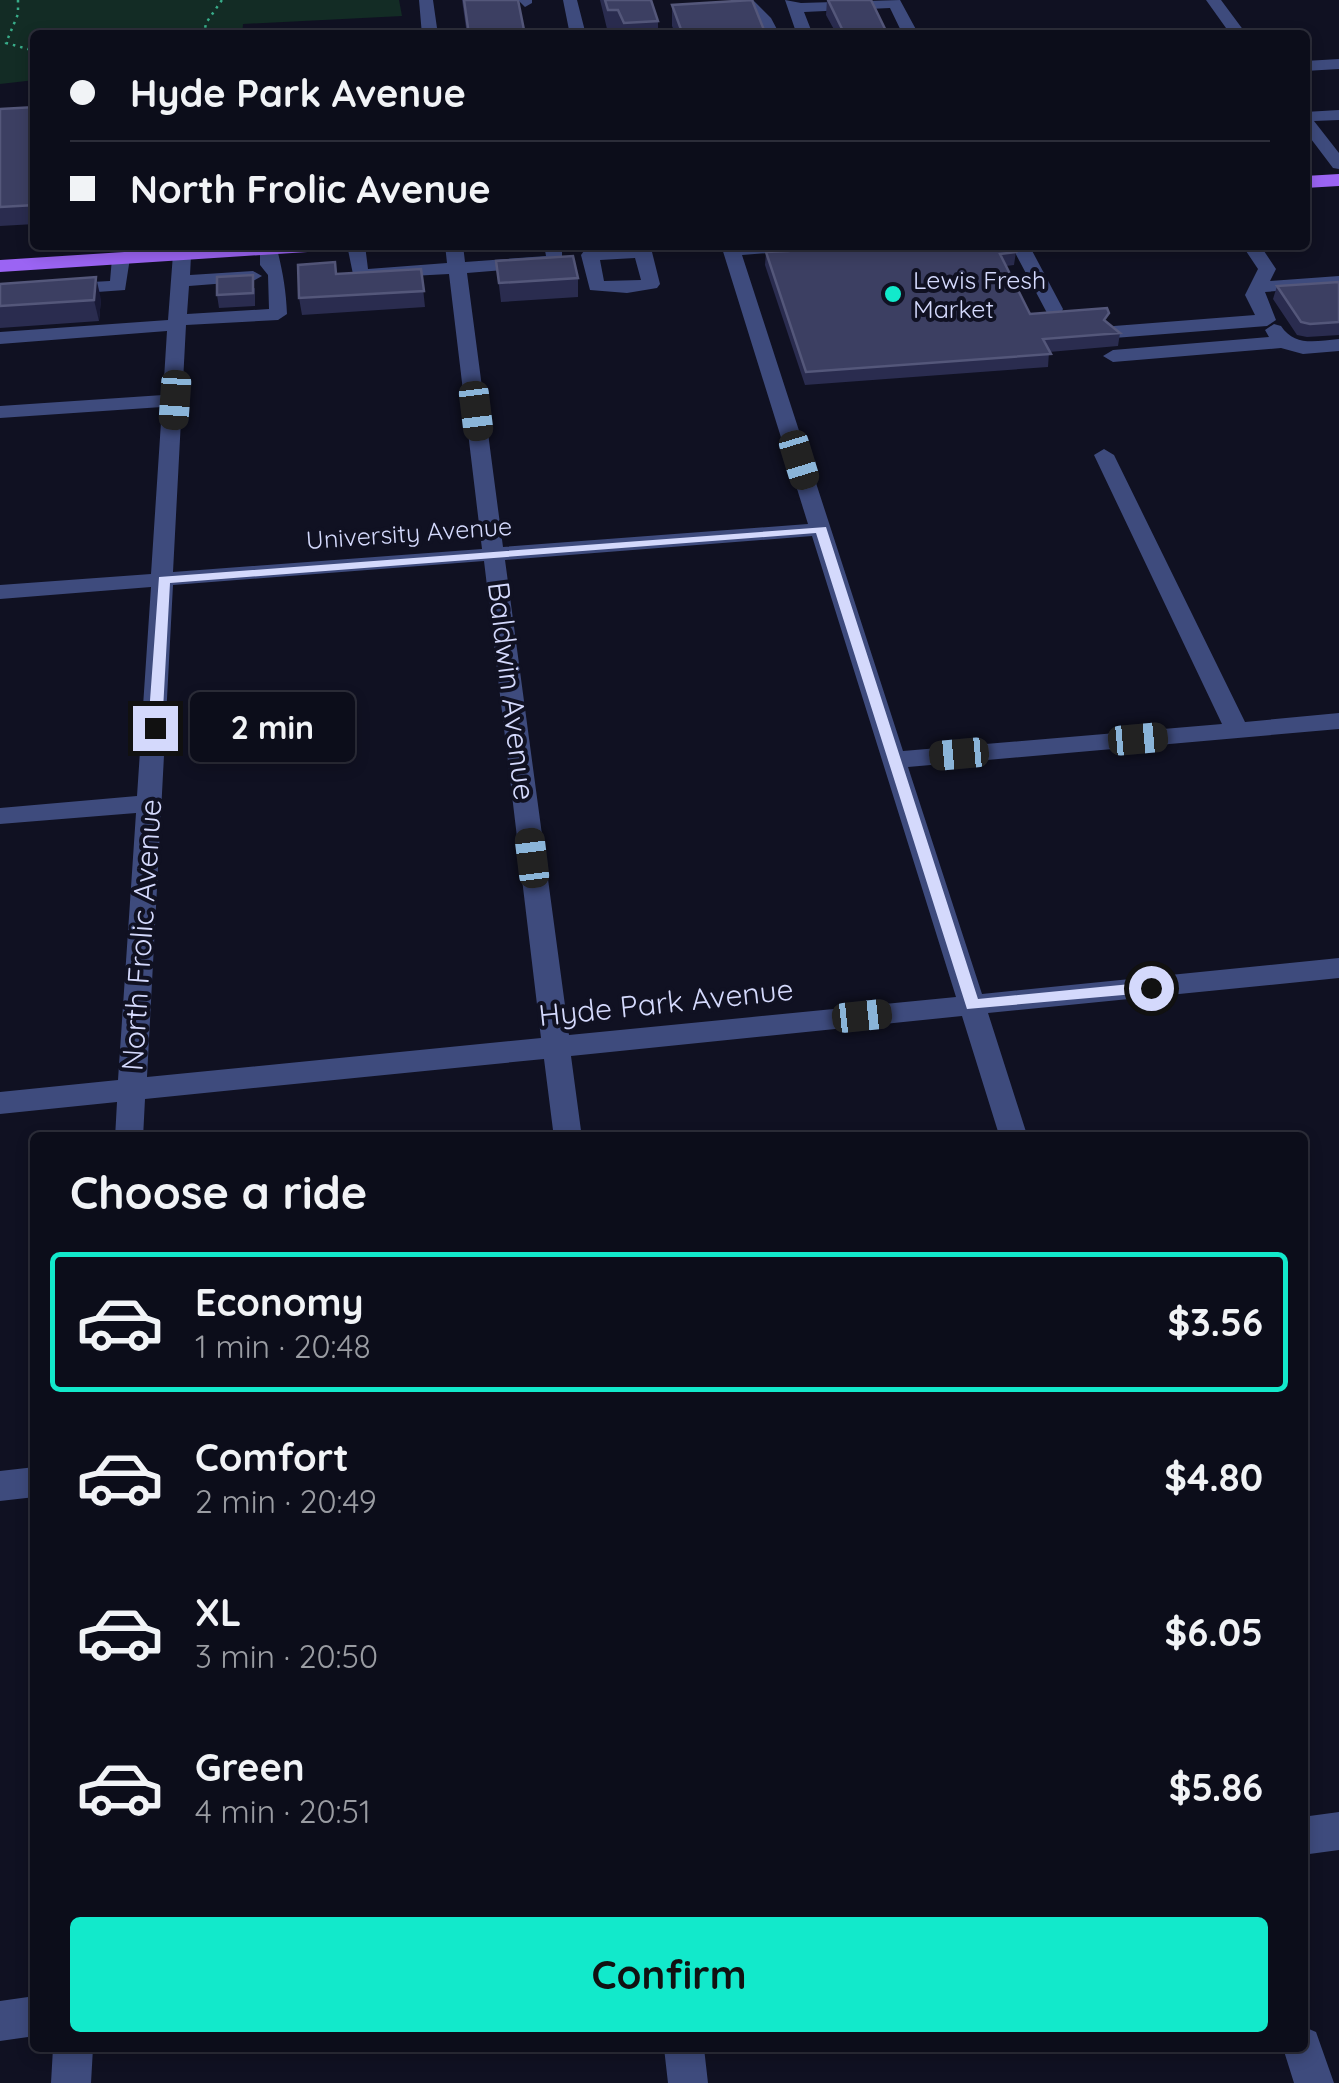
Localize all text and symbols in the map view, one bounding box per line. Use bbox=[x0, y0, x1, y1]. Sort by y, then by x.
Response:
text: Hyde Park Avenue bbox=[130, 69, 466, 117]
text: North Frolic Avenue bbox=[130, 165, 491, 213]
place label: Lewis Fresh Market bbox=[913, 264, 1046, 324]
marker: Lewis Fresh Market bbox=[882, 283, 904, 305]
car bbox=[158, 369, 192, 431]
car bbox=[457, 379, 495, 443]
car bbox=[776, 427, 822, 493]
street label: University Avenue bbox=[305, 510, 513, 555]
street label: Baldwin Avenue bbox=[480, 580, 544, 802]
callout: 2 min bbox=[190, 693, 355, 763]
route end bbox=[133, 706, 178, 751]
text: 2 min bbox=[231, 707, 314, 747]
car bbox=[1107, 721, 1169, 757]
car bbox=[928, 736, 990, 772]
street label: North Frolic Avenue bbox=[113, 798, 169, 1072]
car bbox=[513, 826, 551, 890]
route start bbox=[1129, 966, 1174, 1011]
street label: Hyde Park Avenue bbox=[537, 970, 795, 1034]
car bbox=[831, 998, 893, 1034]
text: Choose a ride bbox=[70, 1164, 367, 1220]
icon: car bbox=[75, 1277, 165, 1367]
text: Economy bbox=[195, 1278, 364, 1326]
text: $3.56 bbox=[1168, 1298, 1263, 1346]
text: 1 min · 20:48 bbox=[195, 1326, 371, 1366]
icon: car bbox=[75, 1432, 165, 1522]
text: Comfort bbox=[195, 1433, 349, 1481]
text: $4.80 bbox=[1164, 1453, 1263, 1501]
text: 2 min · 20:49 bbox=[195, 1481, 377, 1521]
icon: car bbox=[75, 1587, 165, 1677]
text: XL bbox=[195, 1588, 241, 1636]
text: $6.05 bbox=[1165, 1608, 1263, 1656]
text: 3 min · 20:50 bbox=[195, 1636, 378, 1676]
icon: car bbox=[75, 1742, 165, 1832]
text: Green bbox=[195, 1743, 305, 1791]
text: $5.86 bbox=[1169, 1763, 1263, 1811]
text: 4 min · 20:51 bbox=[195, 1791, 371, 1831]
button: Confirm bbox=[70, 1917, 1268, 2032]

